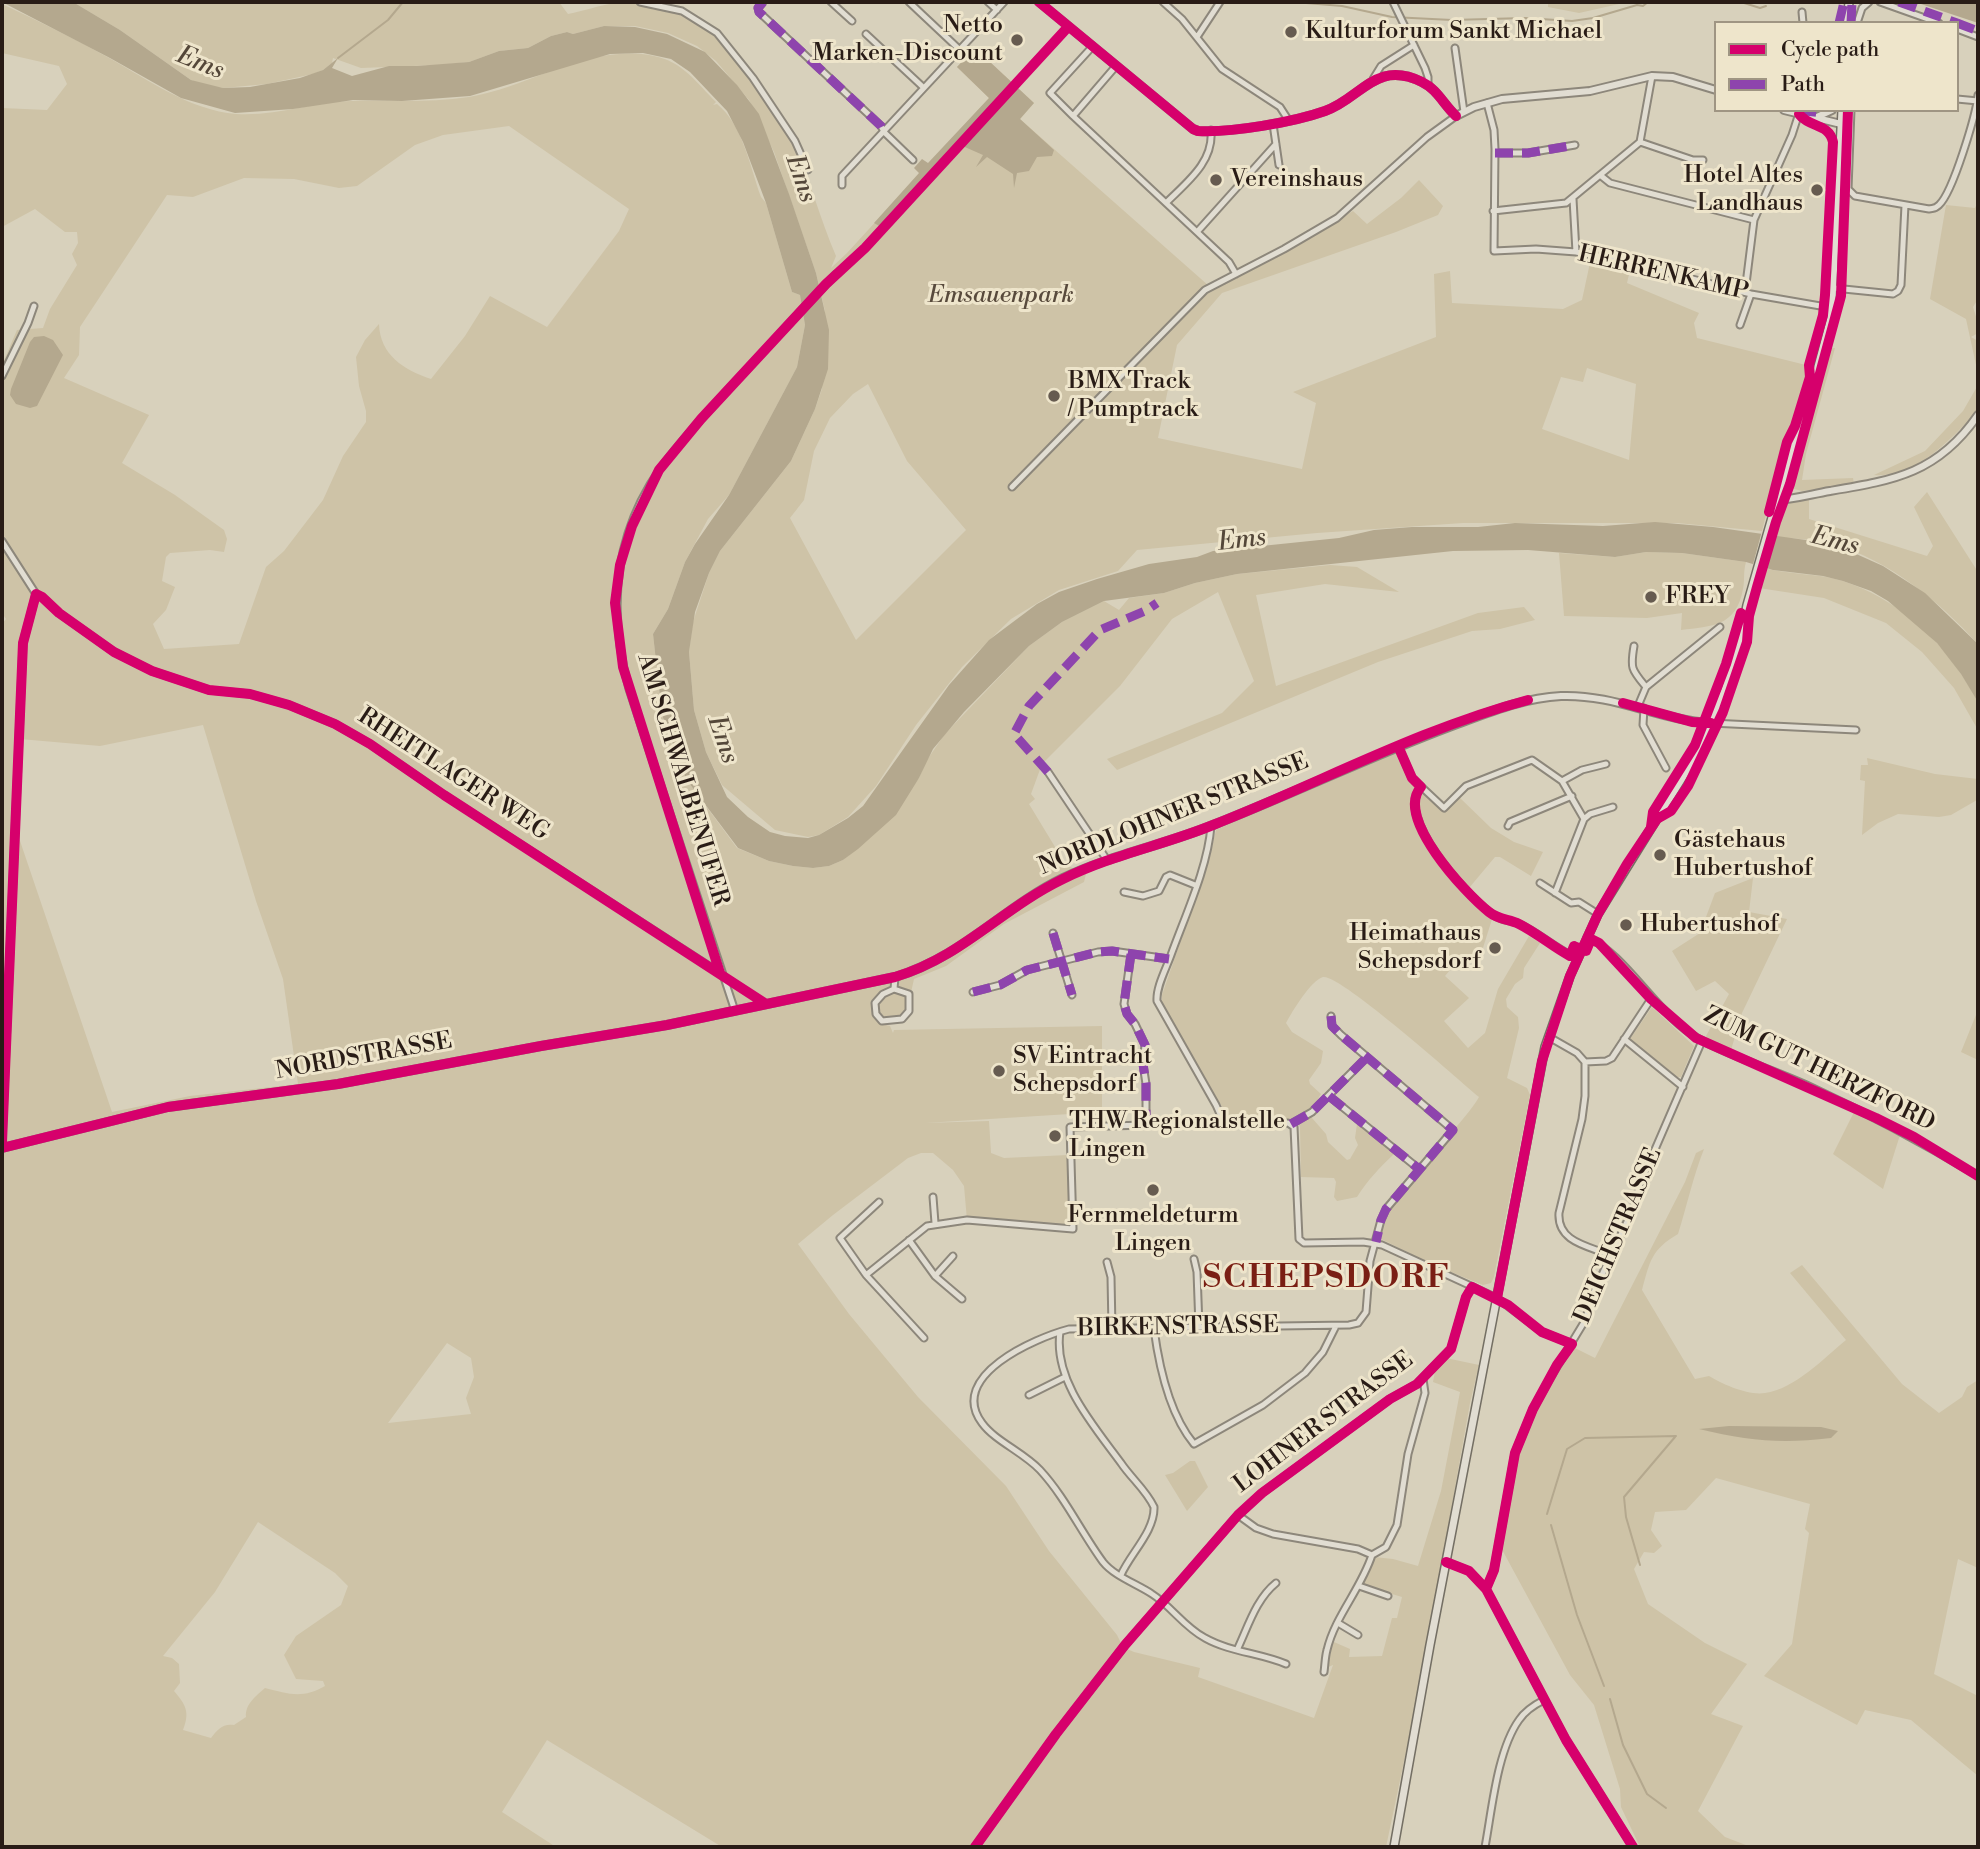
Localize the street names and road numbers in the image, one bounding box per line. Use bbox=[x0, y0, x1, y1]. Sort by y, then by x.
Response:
street label: HERRENKAMP bbox=[1575, 240, 1751, 308]
street label: AM SCHWALBENUFER bbox=[630, 650, 734, 910]
street label: RHEITLAGER WEG bbox=[352, 702, 554, 848]
street label: NORDLOHNER STRASSE bbox=[1035, 748, 1313, 882]
street label: ZUM GUT HERZFORD bbox=[1699, 1001, 1939, 1139]
street label: NORDSTRASSE bbox=[273, 1027, 455, 1087]
street label: DEICHSTRASSE bbox=[1569, 1144, 1669, 1328]
street label: BIRKENSTRASSE bbox=[1077, 1312, 1279, 1344]
street label: LOHNER STRASSE bbox=[1229, 1346, 1419, 1500]

